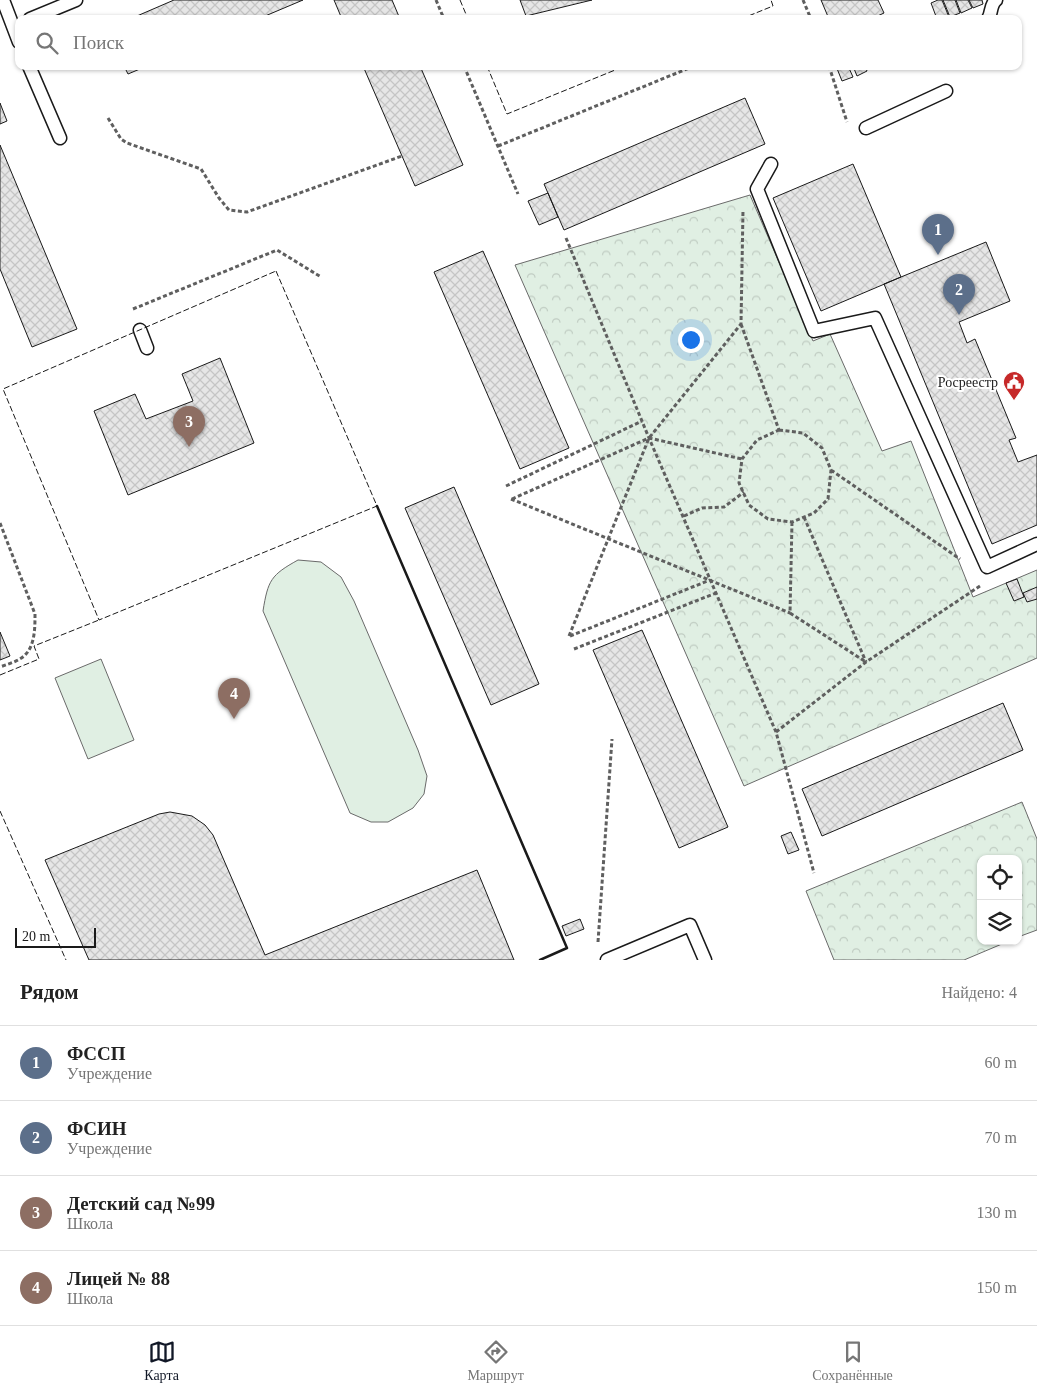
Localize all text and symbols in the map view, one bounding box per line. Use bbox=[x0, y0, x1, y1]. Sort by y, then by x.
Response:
search box bbox=[15, 15, 1022, 70]
icon: search bbox=[33, 29, 61, 57]
text: Поиск bbox=[73, 32, 124, 53]
pin: 1 bbox=[922, 214, 954, 255]
pin: 2 bbox=[943, 274, 975, 315]
your location bbox=[678, 327, 704, 353]
public building icon: Росреестр bbox=[1002, 370, 1026, 401]
place label: Росреестр bbox=[938, 375, 998, 390]
pin: 3 bbox=[173, 406, 205, 447]
pin: 4 bbox=[218, 678, 250, 719]
map controls bbox=[977, 855, 1022, 945]
button: locate bbox=[977, 855, 1022, 900]
button: layers bbox=[977, 900, 1022, 945]
scale bar bbox=[15, 925, 96, 948]
text: 20 m bbox=[22, 929, 50, 944]
text: Рядом bbox=[20, 980, 79, 1004]
text: Найдено: 4 bbox=[942, 984, 1017, 1001]
text: ФССП bbox=[67, 1043, 126, 1064]
text: 1 bbox=[32, 1054, 40, 1071]
text: 60 m bbox=[985, 1054, 1017, 1071]
text: Учреждение bbox=[67, 1065, 152, 1082]
text: ФСИН bbox=[67, 1118, 127, 1139]
text: 2 bbox=[32, 1129, 40, 1146]
text: 70 m bbox=[985, 1129, 1017, 1146]
text: Учреждение bbox=[67, 1140, 152, 1157]
text: Детский сад №99 bbox=[67, 1193, 215, 1214]
text: 3 bbox=[32, 1204, 40, 1221]
text: 130 m bbox=[977, 1204, 1017, 1221]
text: Школа bbox=[67, 1215, 113, 1232]
text: Лицей № 88 bbox=[67, 1268, 170, 1289]
text: 4 bbox=[32, 1279, 40, 1296]
text: 150 m bbox=[977, 1279, 1017, 1296]
text: Школа bbox=[67, 1290, 113, 1307]
tab: Карта bbox=[144, 1338, 179, 1384]
tab: Маршрут bbox=[467, 1338, 524, 1384]
tab: Сохранённые bbox=[812, 1338, 893, 1384]

